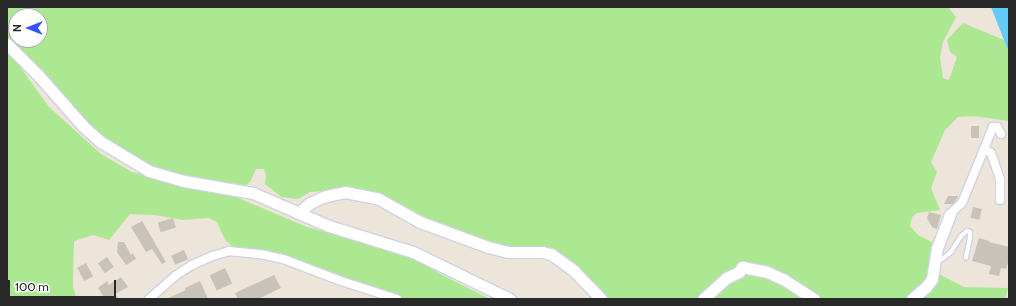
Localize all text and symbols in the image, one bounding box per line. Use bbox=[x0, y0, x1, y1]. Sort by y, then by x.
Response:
north arrow bbox=[8, 8, 48, 48]
text: N bbox=[10, 24, 24, 32]
scale bar bbox=[10, 272, 118, 298]
text: 100 m bbox=[15, 279, 49, 294]

